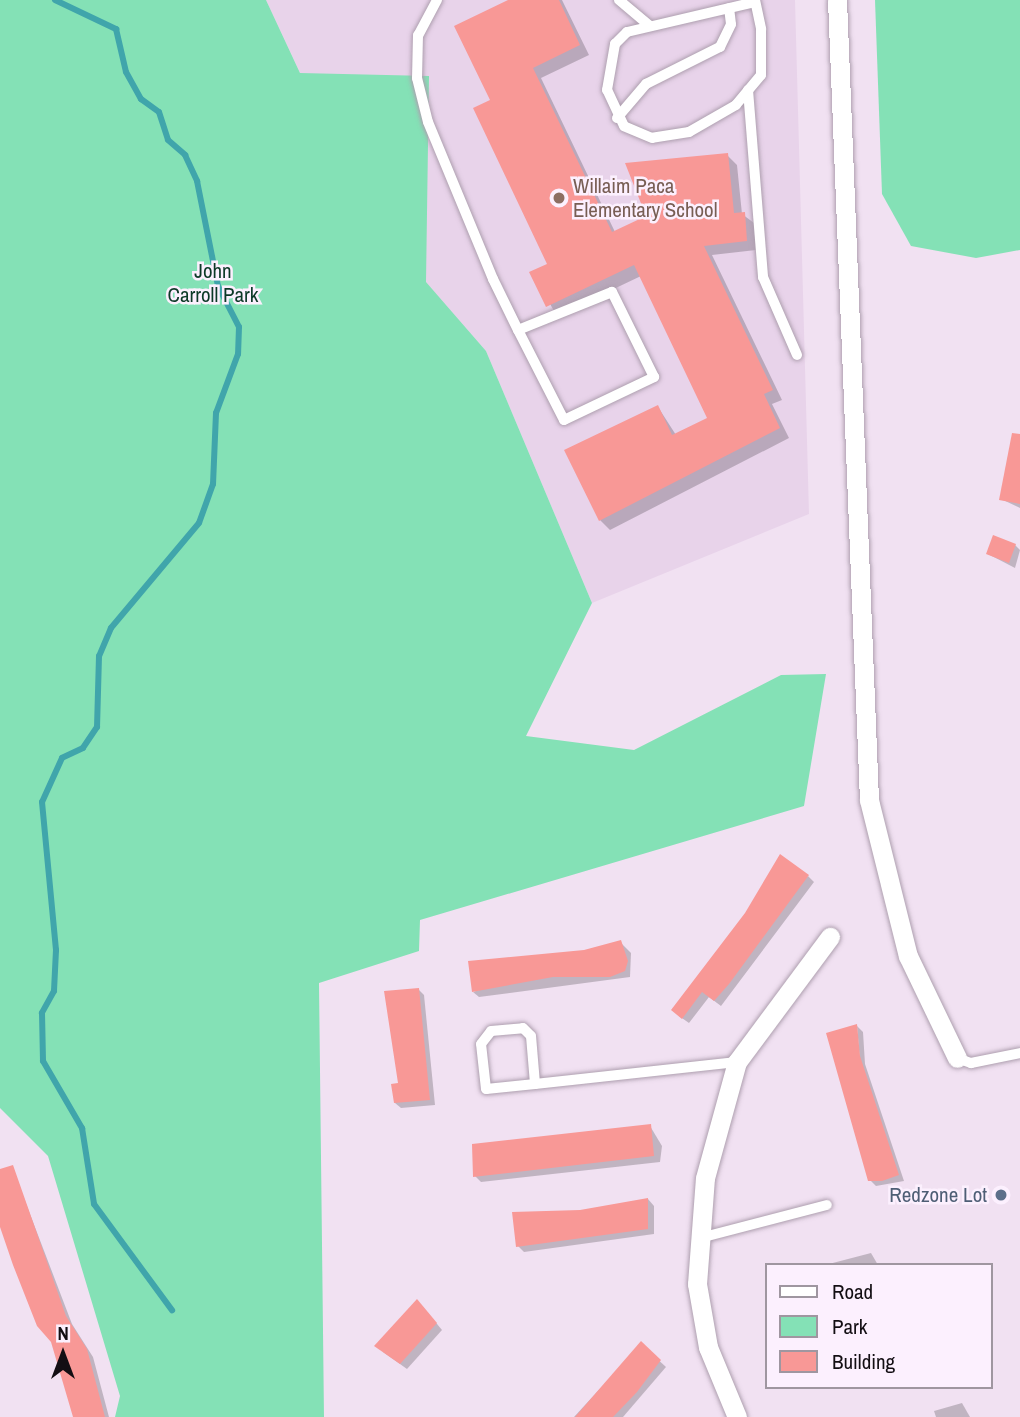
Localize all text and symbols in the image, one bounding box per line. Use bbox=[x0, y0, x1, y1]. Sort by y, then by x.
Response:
place label: Willaim Paca Elementary School bbox=[573, 173, 718, 223]
marker: Willaim Paca Elementary School bbox=[551, 190, 567, 206]
park label: John Carroll Park bbox=[168, 258, 258, 308]
place label: Redzone Lot bbox=[889, 1182, 987, 1208]
marker: Redzone Lot bbox=[993, 1187, 1009, 1203]
legend bbox=[764, 1263, 992, 1389]
text: Road bbox=[832, 1277, 873, 1306]
text: Park bbox=[832, 1312, 867, 1341]
north arrow bbox=[28, 1319, 98, 1389]
text: N bbox=[57, 1320, 69, 1346]
text: Building bbox=[832, 1347, 895, 1376]

